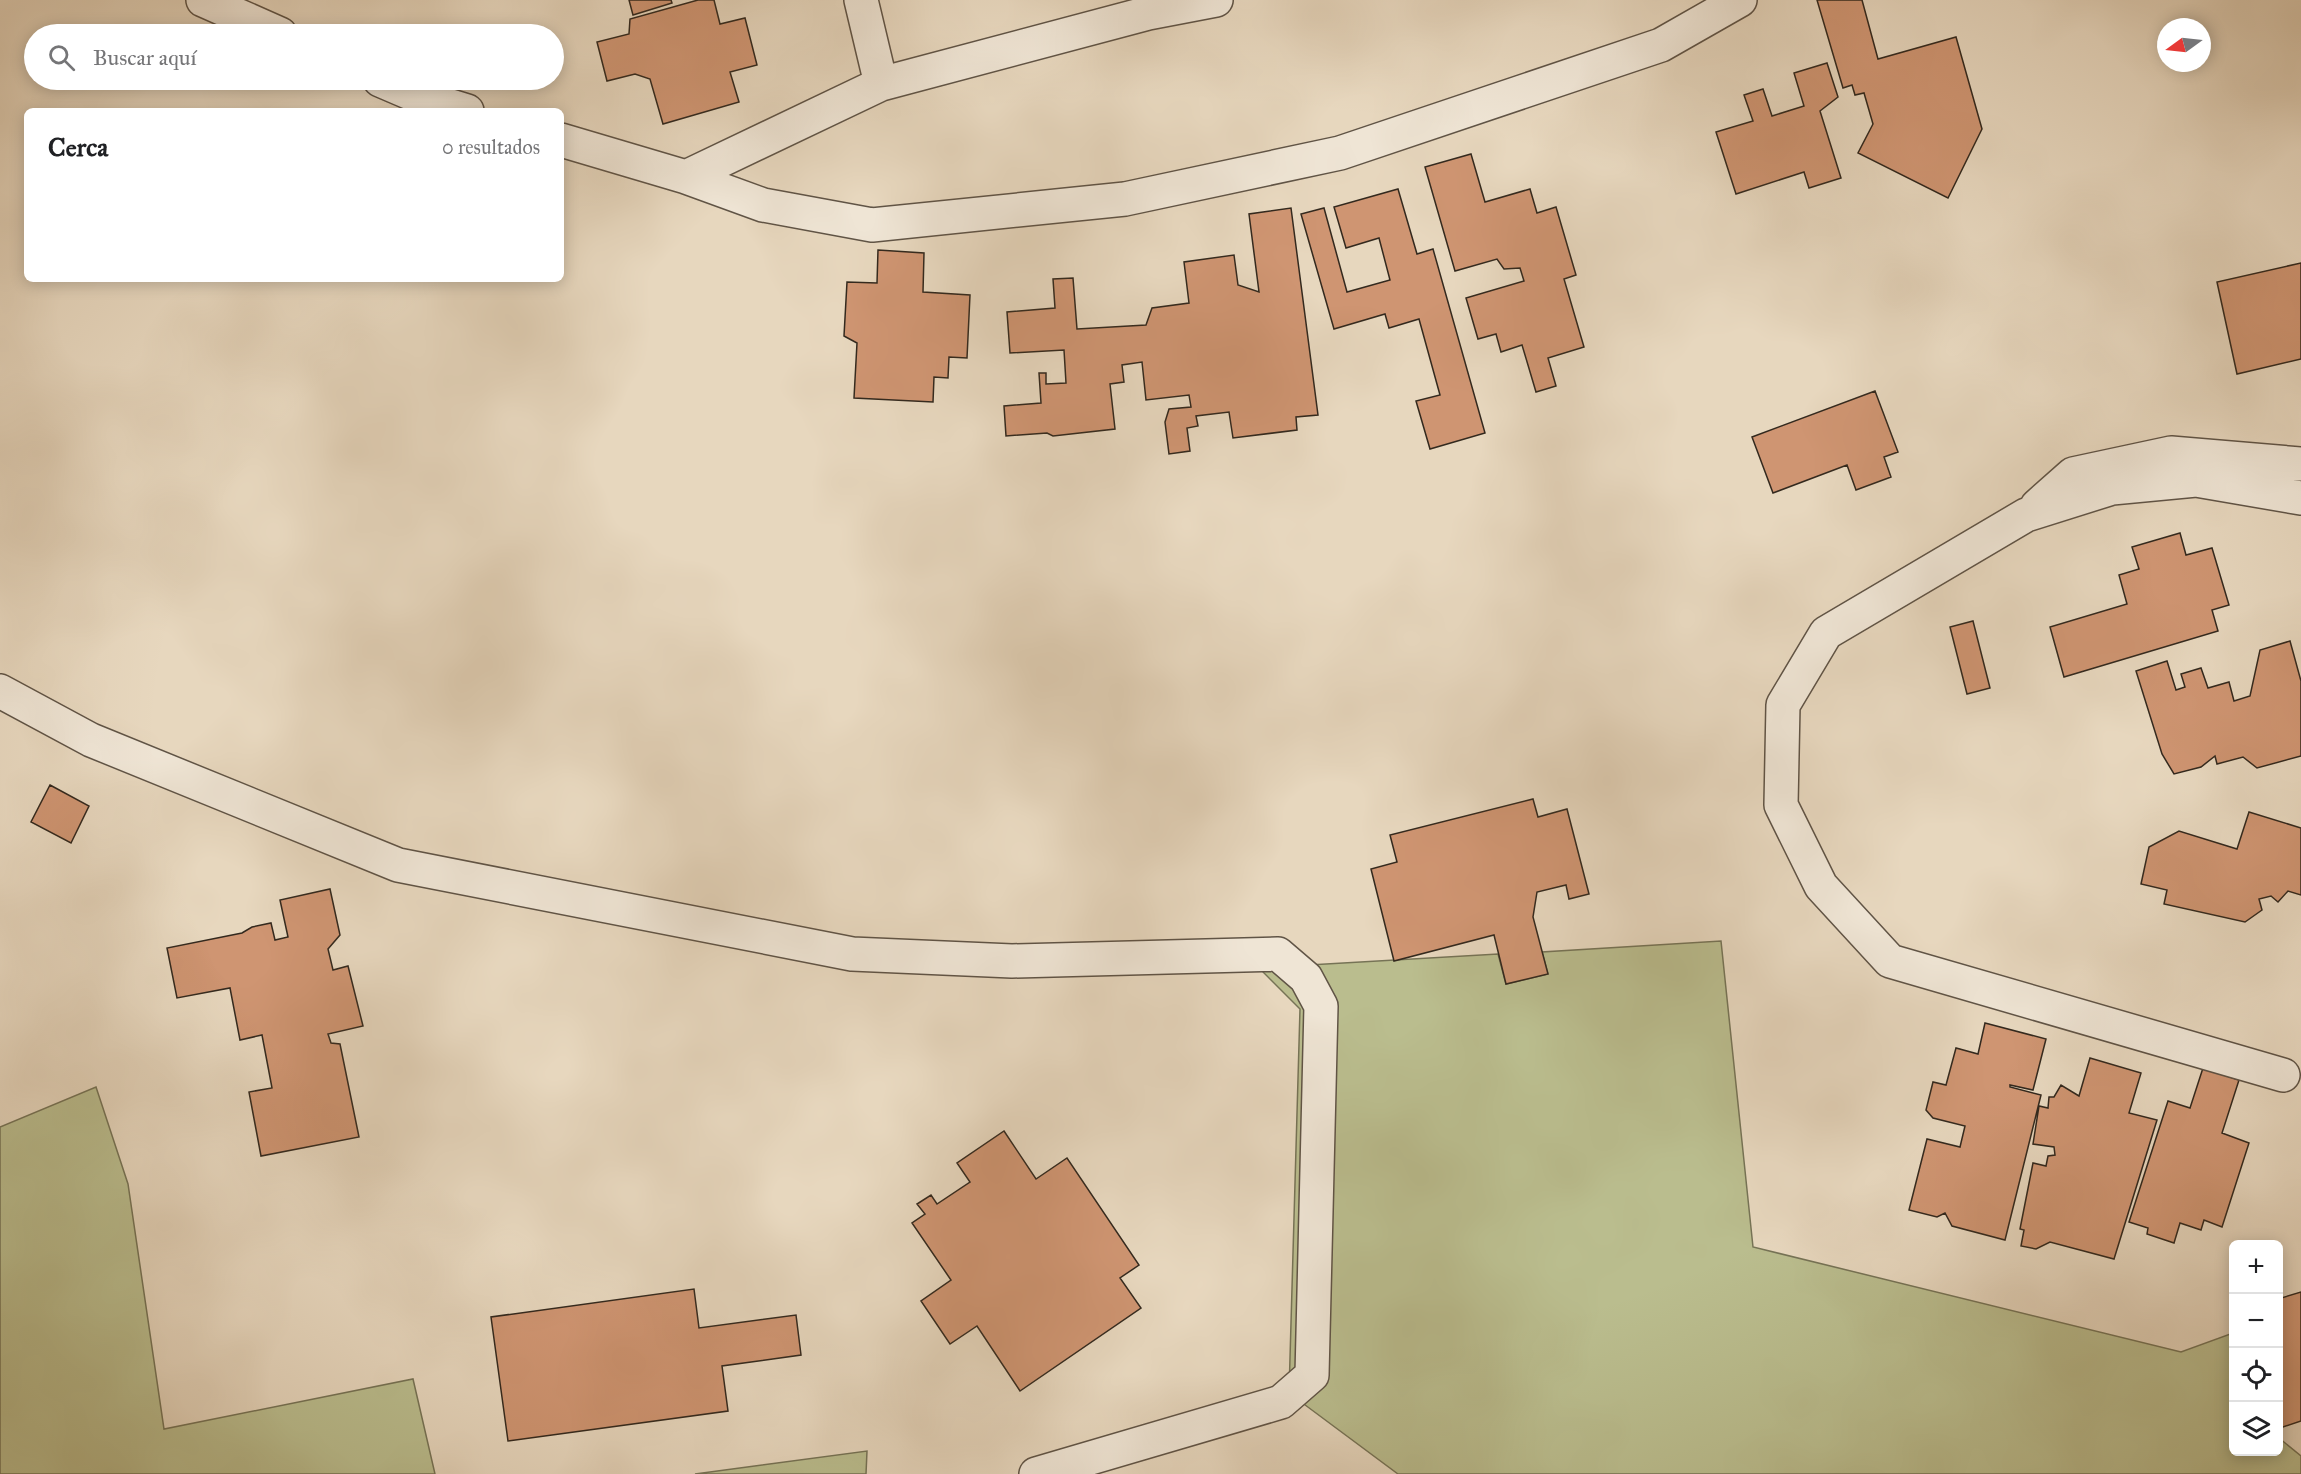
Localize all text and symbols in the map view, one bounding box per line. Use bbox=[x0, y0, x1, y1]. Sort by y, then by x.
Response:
north arrow bbox=[2157, 18, 2211, 72]
search box bbox=[24, 24, 564, 90]
icon: search bbox=[45, 41, 78, 74]
text: Buscar aquí bbox=[93, 44, 196, 71]
text: Cerca bbox=[48, 131, 108, 163]
text: 0 resultados bbox=[442, 135, 540, 159]
map controls bbox=[2229, 1240, 2283, 1456]
button: + bbox=[2229, 1240, 2283, 1294]
button: − bbox=[2229, 1294, 2283, 1348]
button: locate bbox=[2229, 1348, 2283, 1402]
button: layers bbox=[2229, 1402, 2283, 1456]

